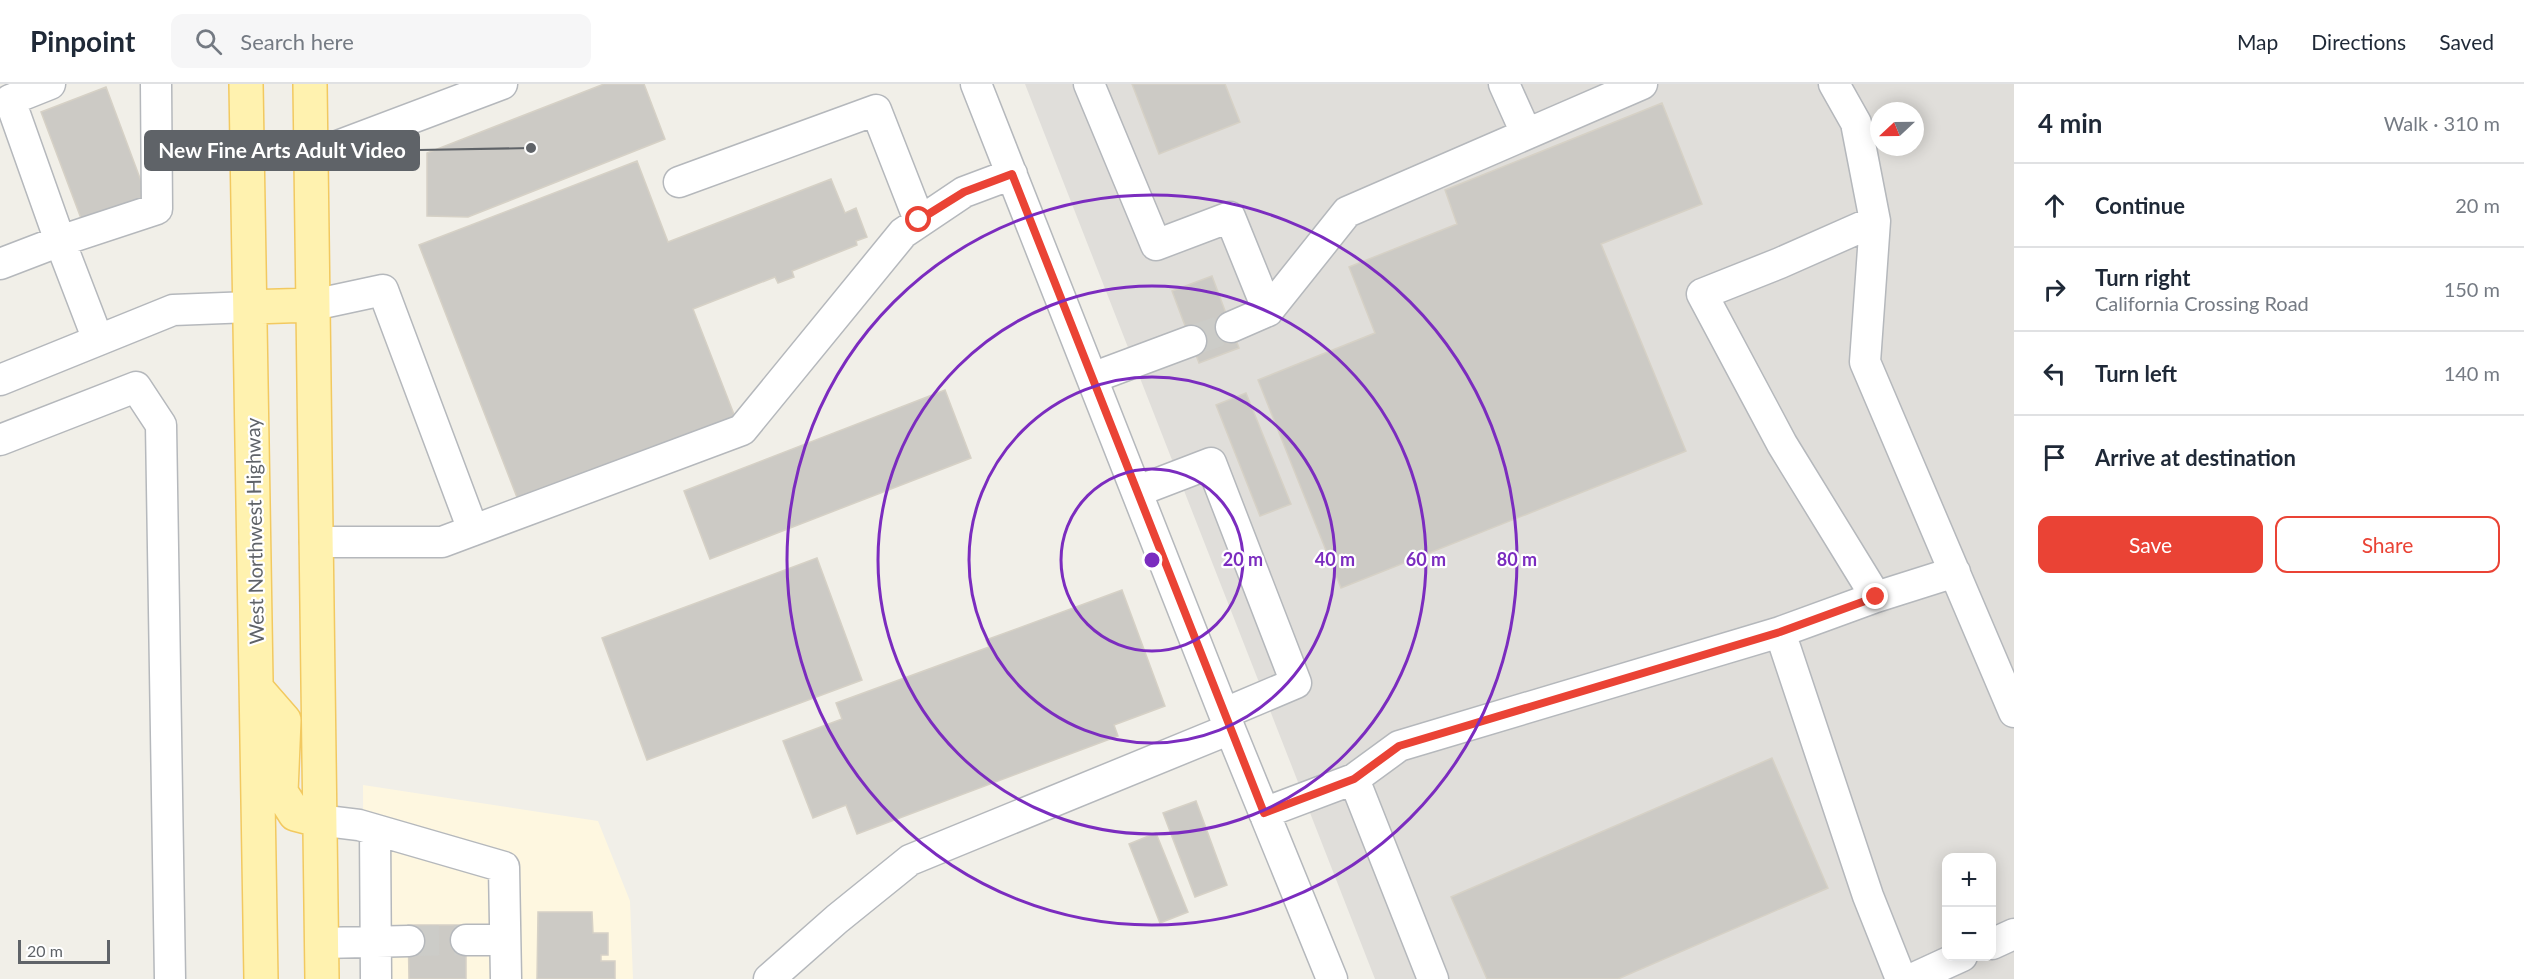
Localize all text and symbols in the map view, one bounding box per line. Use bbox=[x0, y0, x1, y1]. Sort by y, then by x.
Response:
search box bbox=[171, 14, 591, 68]
text: Pinpoint bbox=[30, 24, 135, 58]
icon: search bbox=[192, 25, 225, 58]
text: Search here bbox=[240, 28, 354, 55]
text: Map bbox=[2237, 29, 2278, 54]
text: Directions bbox=[2311, 29, 2406, 54]
text: Saved bbox=[2439, 29, 2494, 54]
north arrow bbox=[1870, 102, 1924, 156]
text: 4 min bbox=[2038, 107, 2102, 139]
text: Walk · 310 m bbox=[2384, 111, 2500, 135]
callout: New Fine Arts Adult Video bbox=[145, 131, 419, 170]
text: New Fine Arts Adult Video bbox=[158, 137, 406, 162]
icon: ahead bbox=[2038, 189, 2071, 222]
text: Continue bbox=[2095, 192, 2185, 219]
text: 20 m bbox=[2455, 193, 2500, 217]
route start bbox=[905, 206, 931, 232]
text: Turn right bbox=[2095, 264, 2190, 291]
icon: right bbox=[2038, 273, 2071, 306]
text: 150 m bbox=[2444, 277, 2500, 301]
text: California Crossing Road bbox=[2095, 291, 2309, 315]
icon: left bbox=[2038, 357, 2071, 390]
text: Turn left bbox=[2095, 360, 2177, 387]
text: 140 m bbox=[2444, 361, 2500, 385]
street label: West Northwest Highway bbox=[240, 417, 268, 645]
icon: arrive bbox=[2038, 441, 2071, 474]
text: Arrive at destination bbox=[2095, 444, 2296, 471]
button: Save bbox=[2038, 516, 2263, 573]
button: Share bbox=[2275, 516, 2500, 573]
text: 20 m bbox=[1223, 548, 1263, 570]
text: 40 m bbox=[1315, 548, 1355, 570]
text: 60 m bbox=[1406, 548, 1446, 570]
text: 80 m bbox=[1497, 548, 1537, 570]
centre of rings bbox=[1142, 550, 1162, 570]
route end bbox=[1862, 583, 1888, 609]
map controls bbox=[1942, 853, 1996, 961]
button: + bbox=[1942, 853, 1996, 907]
button: − bbox=[1942, 907, 1996, 961]
scale bar bbox=[18, 937, 110, 964]
text: 20 m bbox=[27, 941, 63, 960]

